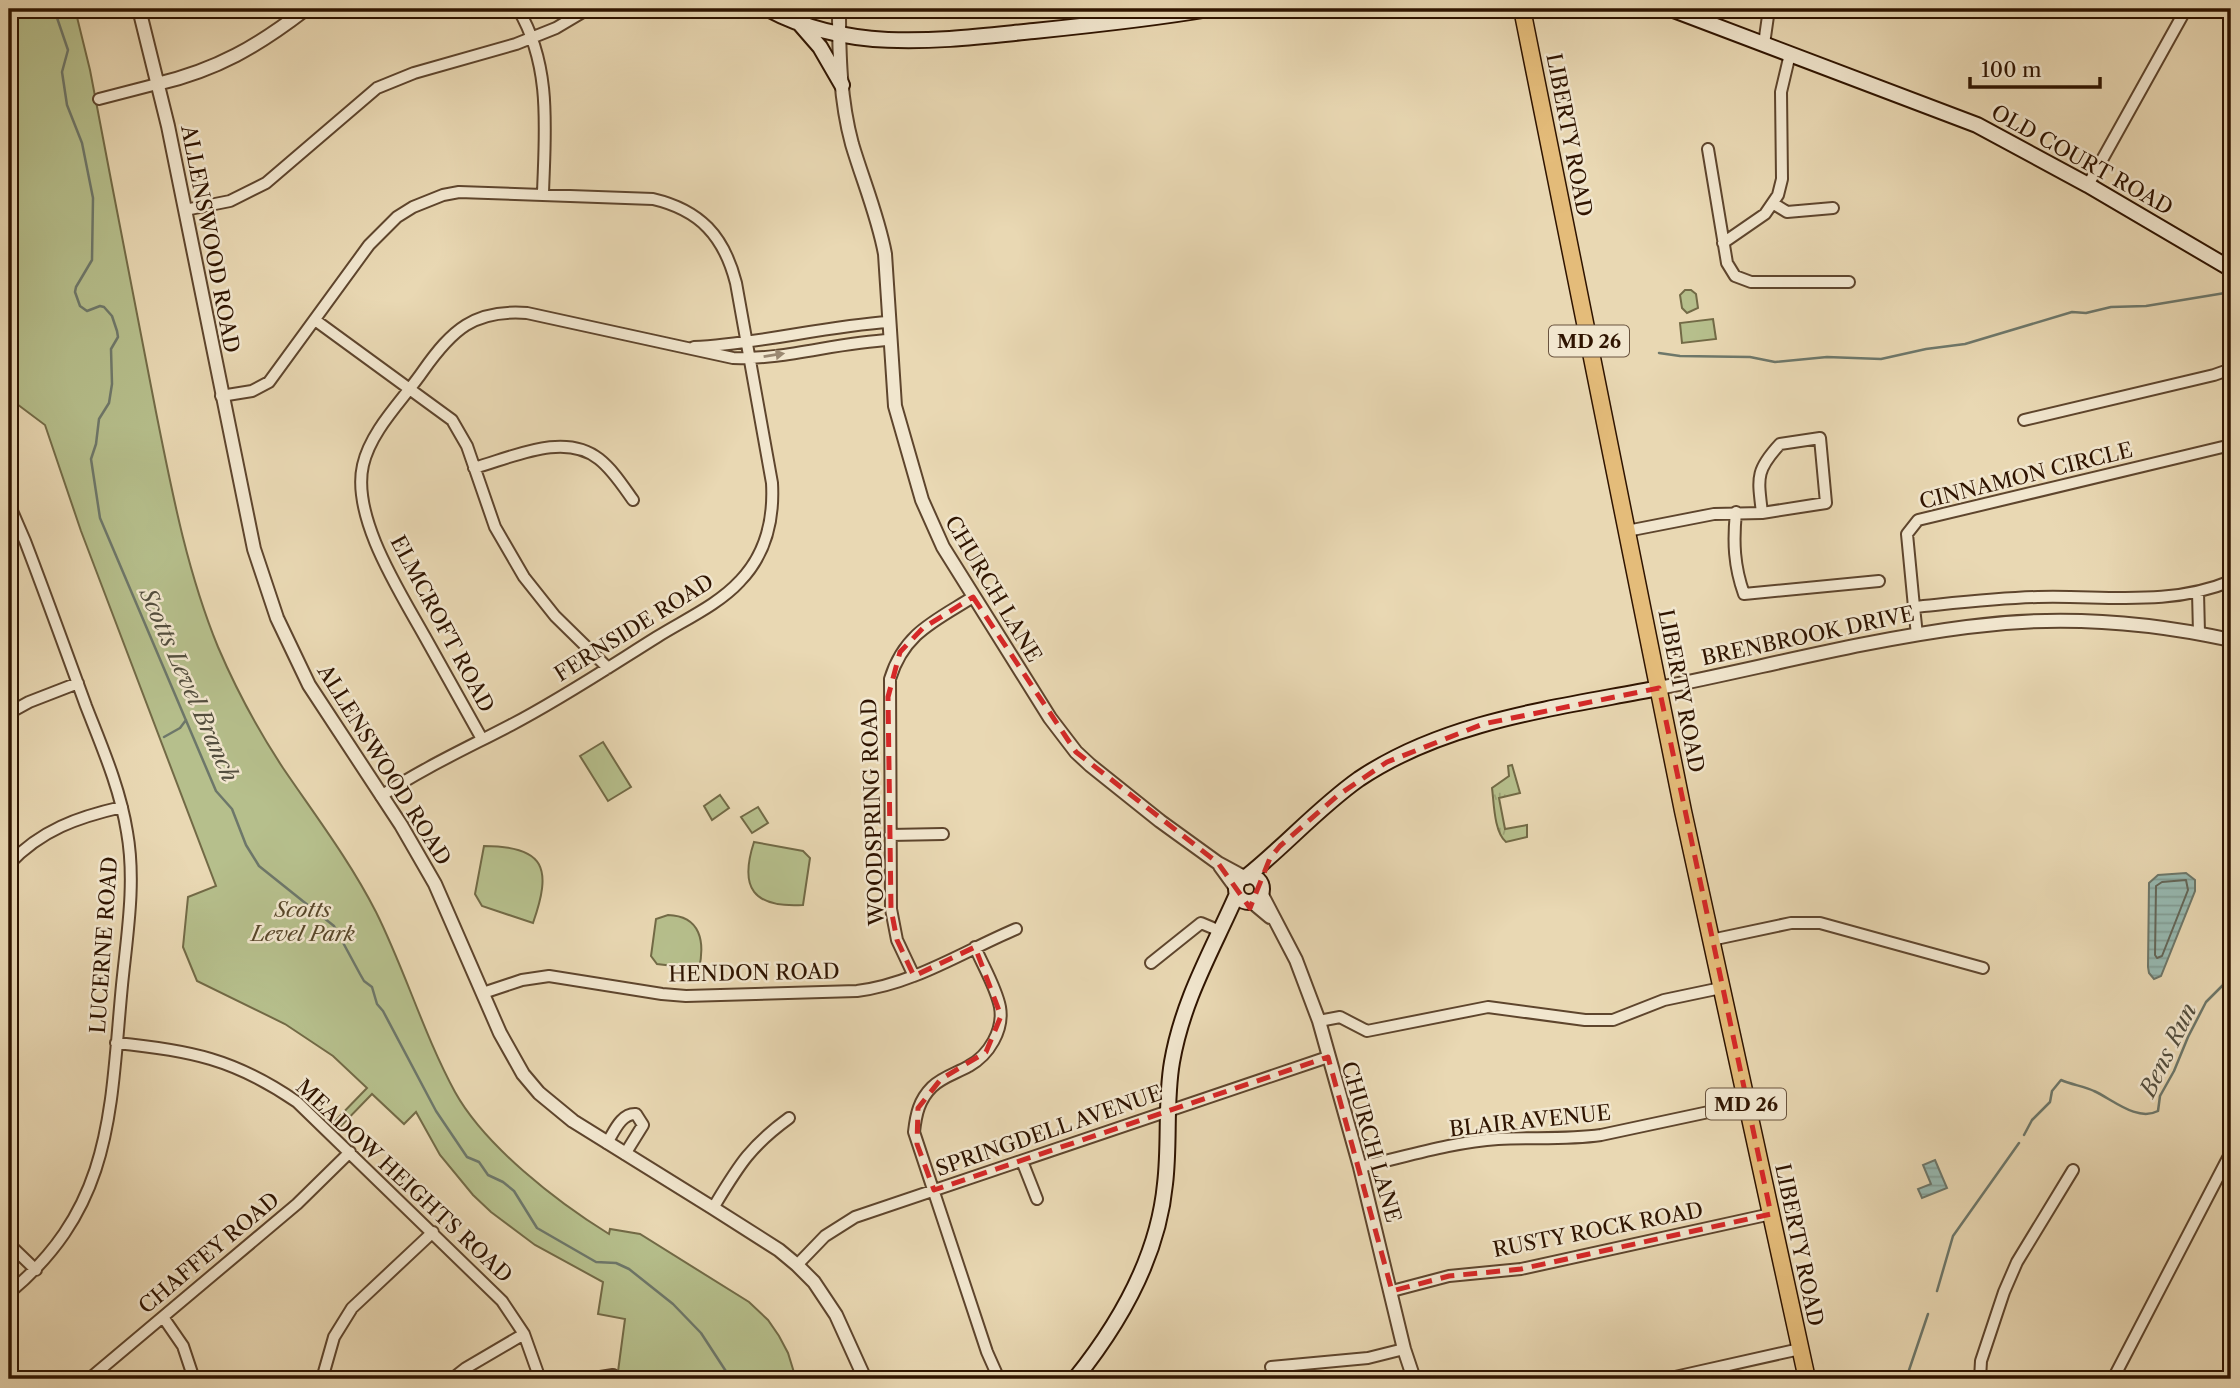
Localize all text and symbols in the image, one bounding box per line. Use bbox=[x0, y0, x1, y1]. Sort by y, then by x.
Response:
scale bar bbox=[1970, 46, 2100, 90]
street label: LIBERTY ROAD bbox=[1541, 51, 1598, 219]
text: 100 m bbox=[1981, 57, 2042, 82]
street label: OLD COURT ROAD bbox=[1987, 99, 2177, 220]
street label: ALLENSWOOD ROAD bbox=[176, 122, 245, 355]
road number: MD 26 bbox=[1549, 326, 1629, 356]
one-way arrow bbox=[763, 349, 785, 360]
street label: CINNAMON CIRCLE bbox=[1917, 437, 2135, 514]
street label: CHURCH LANE bbox=[940, 511, 1047, 667]
street label: ELMCROFT ROAD bbox=[385, 531, 500, 716]
street label: FERNSIDE ROAD bbox=[550, 569, 718, 687]
water label: Scotts Level Branch bbox=[133, 582, 244, 786]
street label: BRENBROOK DRIVE bbox=[1699, 601, 1917, 670]
street label: LIBERTY ROAD bbox=[1653, 607, 1710, 775]
street label: ALLENSWOOD ROAD bbox=[312, 659, 456, 870]
street label: WOODSPRING ROAD bbox=[856, 698, 889, 927]
street label: LUCERNE ROAD bbox=[85, 856, 122, 1034]
park label: Scotts Level Park bbox=[249, 897, 355, 946]
street label: HENDON ROAD bbox=[668, 959, 840, 986]
water label: Bens Run bbox=[2133, 999, 2203, 1103]
street label: CHURCH LANE bbox=[1337, 1058, 1406, 1225]
street label: MEADOW HEIGHTS ROAD bbox=[291, 1074, 518, 1287]
street label: SPRINGDELL AVENUE bbox=[932, 1080, 1165, 1181]
road number: MD 26 bbox=[1706, 1088, 1786, 1120]
street label: BLAIR AVENUE bbox=[1448, 1100, 1612, 1141]
street label: LIBERTY ROAD bbox=[1770, 1161, 1829, 1328]
street label: CHAFFEY ROAD bbox=[133, 1187, 284, 1319]
street label: RUSTY ROCK ROAD bbox=[1491, 1197, 1705, 1262]

